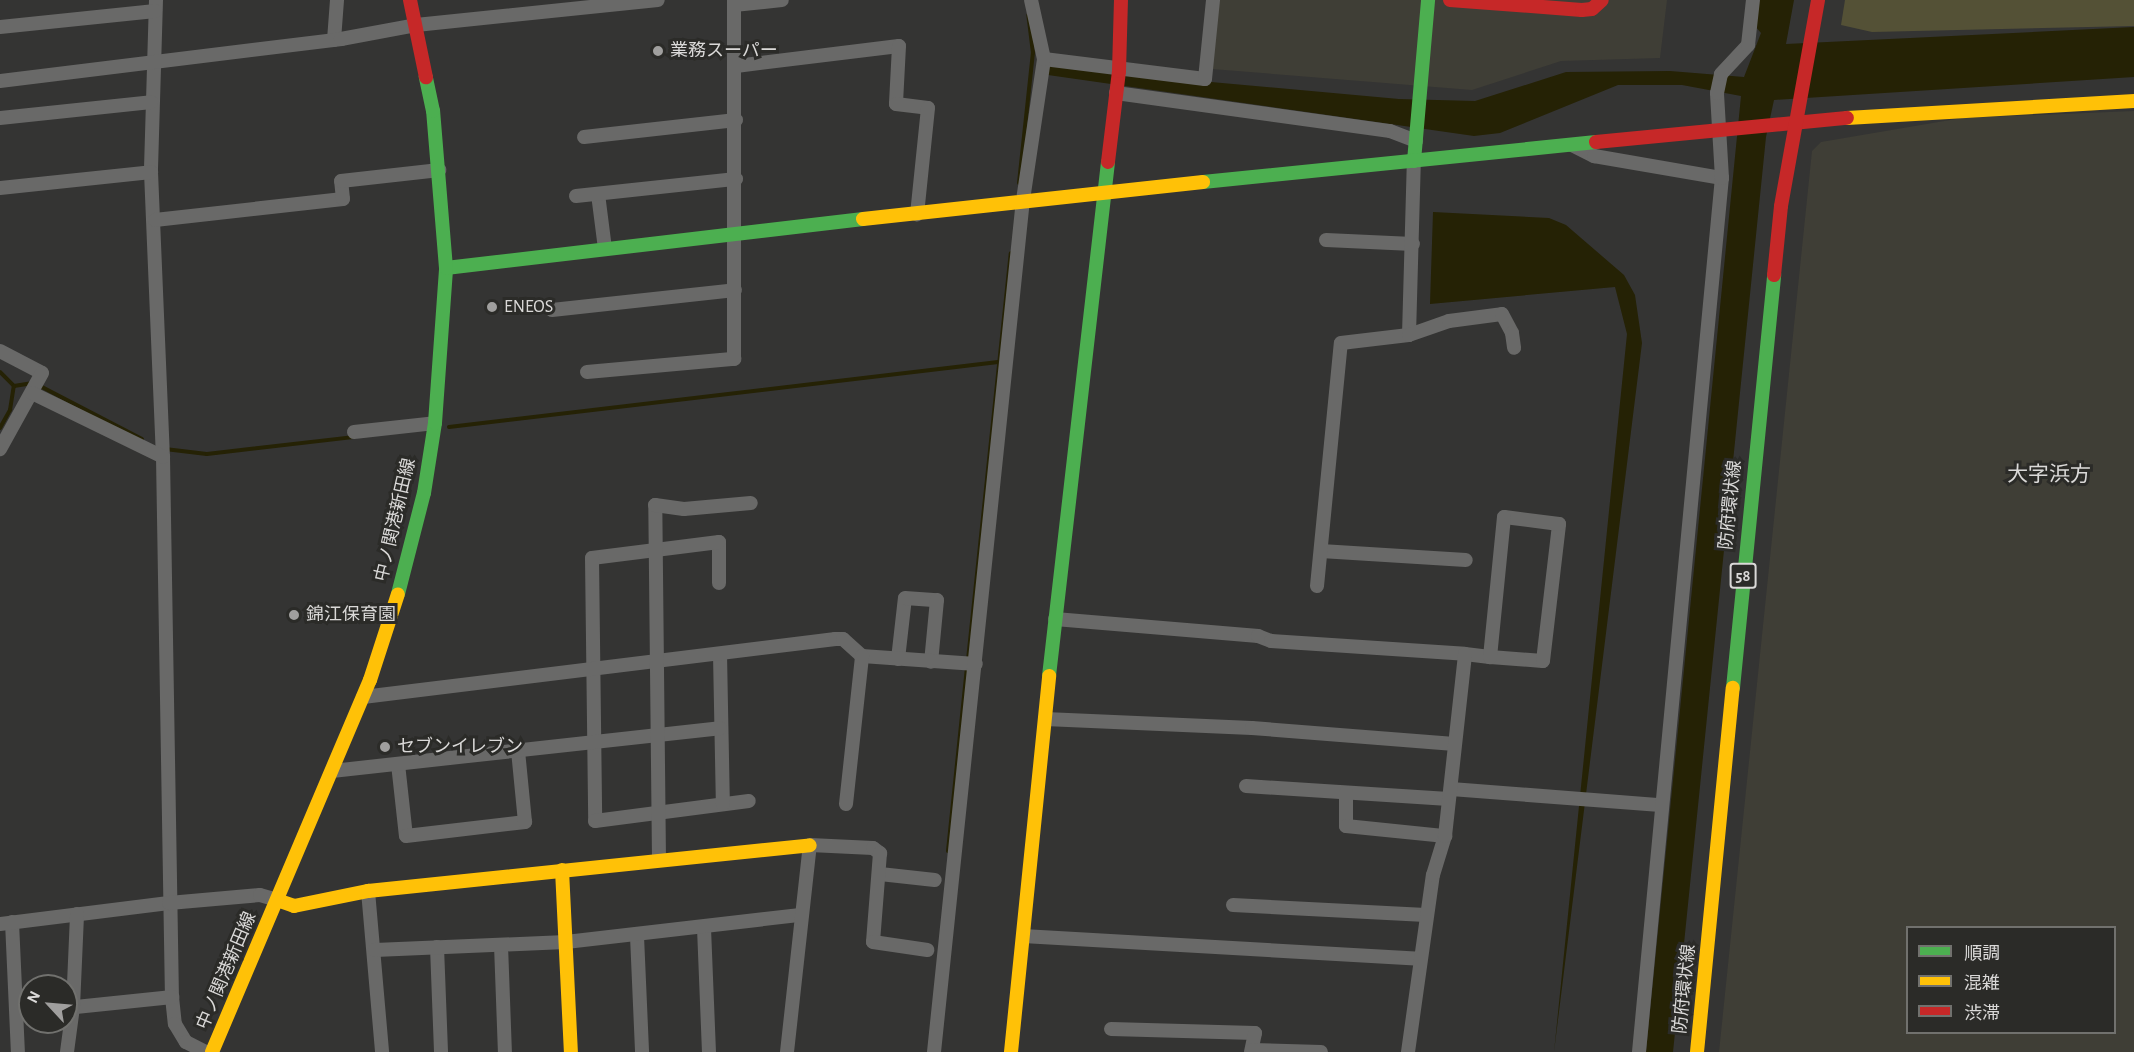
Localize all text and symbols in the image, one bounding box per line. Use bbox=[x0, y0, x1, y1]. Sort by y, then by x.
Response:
place label: 業務スーパー bbox=[670, 40, 778, 62]
marker: 業務スーパー bbox=[651, 44, 665, 58]
place label: ENEOS bbox=[504, 296, 553, 318]
marker: ENEOS bbox=[485, 300, 499, 314]
street label: 中ノ関港新田線 bbox=[371, 456, 421, 584]
street label: 防府環状線 bbox=[1716, 459, 1746, 551]
district label: 大字浜方 bbox=[2007, 462, 2091, 488]
road number: 58 bbox=[1730, 563, 1756, 589]
place label: 錦江保育園 bbox=[306, 604, 396, 626]
marker: 錦江保育園 bbox=[287, 608, 301, 622]
place label: セブンイレブン bbox=[397, 736, 523, 758]
marker: セブンイレブン bbox=[378, 740, 392, 754]
street label: 中ノ関港新田線 bbox=[192, 909, 262, 1033]
legend bbox=[1906, 926, 2116, 1034]
street label: 防府環状線 bbox=[1670, 943, 1700, 1035]
text: 順調 bbox=[1964, 945, 2000, 963]
north arrow bbox=[18, 974, 78, 1034]
text: 混雑 bbox=[1964, 975, 2000, 993]
text: N bbox=[24, 988, 43, 1005]
text: 渋滞 bbox=[1964, 1005, 2000, 1023]

